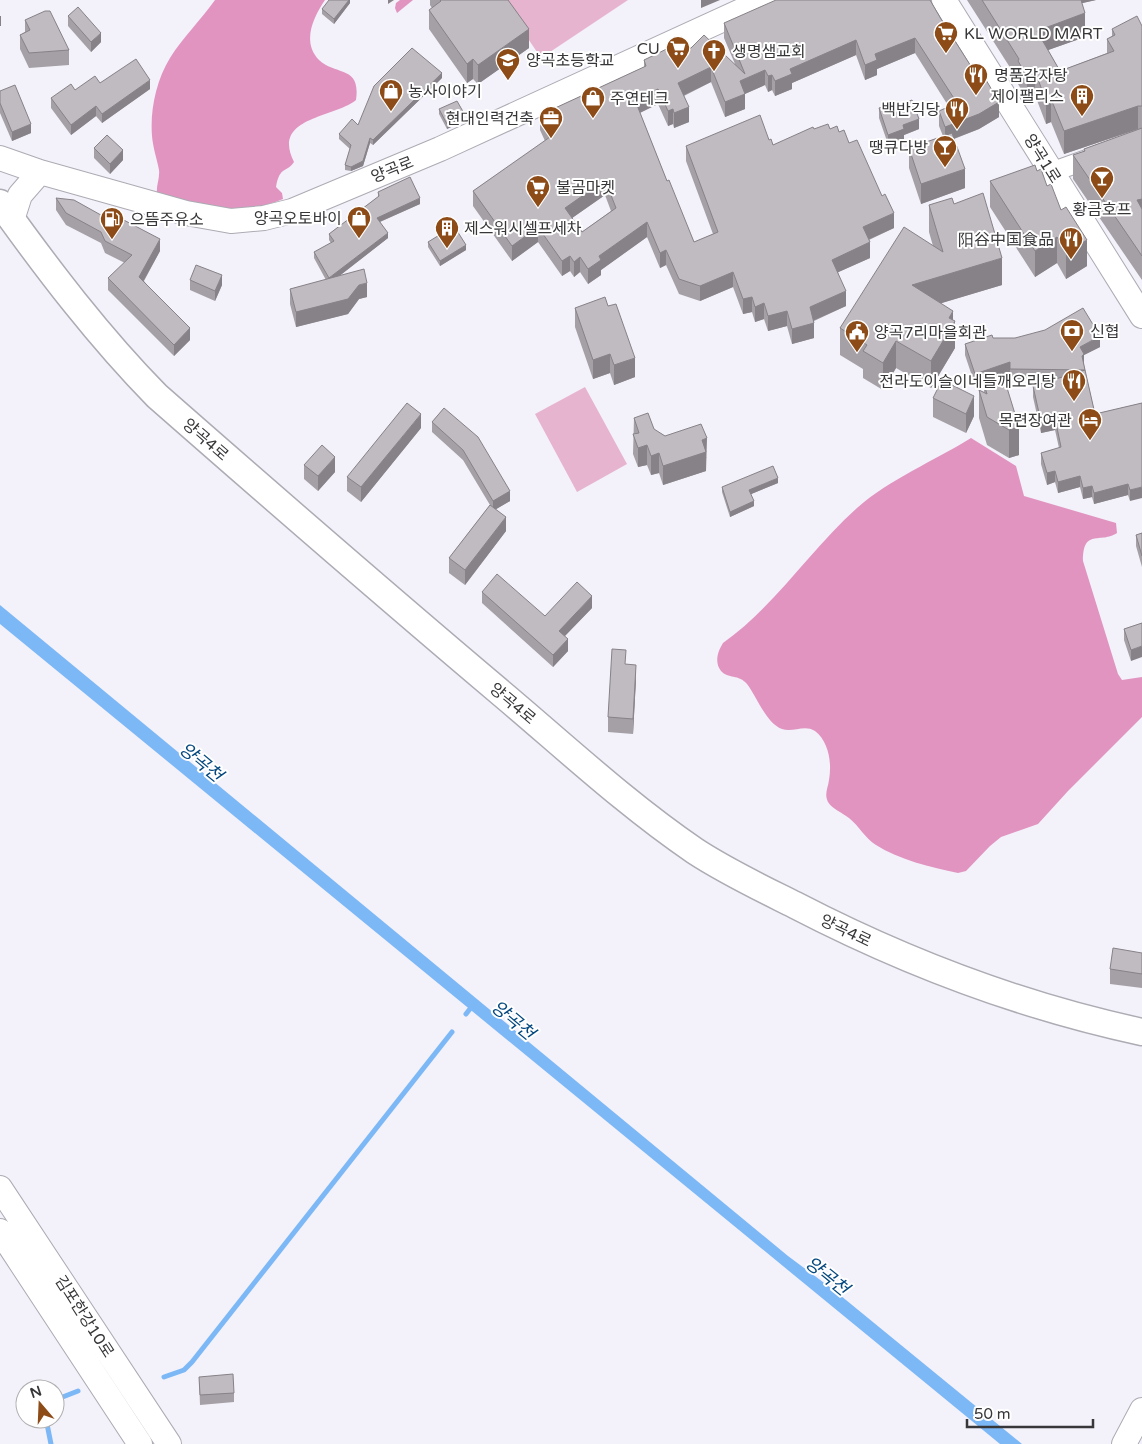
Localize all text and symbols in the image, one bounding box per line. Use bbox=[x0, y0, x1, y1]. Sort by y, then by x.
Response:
supermarket icon: KL WORLD MART bbox=[933, 20, 959, 54]
place label: KL WORLD MART bbox=[964, 24, 1103, 44]
supermarket icon: CU bbox=[665, 35, 691, 69]
church icon: 생명샘교회 bbox=[701, 38, 727, 72]
place label: CU bbox=[637, 39, 660, 59]
place label: 생명샘교회 bbox=[732, 42, 806, 62]
school or university icon: 양곡초등학교 bbox=[495, 47, 521, 81]
place label: 양곡초등학교 bbox=[526, 51, 614, 71]
restaurant icon: 명품감자탕 bbox=[963, 62, 989, 96]
place label: 명품감자탕 bbox=[994, 66, 1068, 86]
shop icon: 농사이야기 bbox=[378, 78, 404, 112]
place label: 농사이야기 bbox=[408, 82, 482, 102]
building icon: 제이팰리스 bbox=[1069, 83, 1095, 117]
shop icon: 주연테크 bbox=[580, 85, 606, 119]
place label: 제이팰리스 bbox=[990, 87, 1064, 107]
place label: 주연테크 bbox=[610, 89, 669, 109]
restaurant icon: 백반긱당 bbox=[944, 96, 970, 130]
place label: 백반긱당 bbox=[881, 100, 940, 120]
office icon: 현대인력건축 bbox=[538, 105, 564, 139]
place label: 현대인력건축 bbox=[446, 109, 534, 129]
street label: 양곡1로 bbox=[1019, 130, 1065, 187]
bar icon: 땡큐다방 bbox=[932, 134, 958, 168]
place label: 땡큐다방 bbox=[869, 138, 928, 158]
street label: 양곡로 bbox=[368, 152, 417, 187]
bar icon: 황금호프 bbox=[1089, 165, 1115, 199]
supermarket icon: 불곰마켓 bbox=[525, 174, 551, 208]
place label: 불곰마켓 bbox=[556, 178, 615, 198]
place label: 황금호프 bbox=[1073, 200, 1131, 220]
shop icon: 양곡오토바이 bbox=[346, 205, 372, 239]
fuel station icon: 으뜸주유소 bbox=[99, 206, 125, 240]
place label: 양곡오토바이 bbox=[254, 209, 342, 229]
place label: 으뜸주유소 bbox=[130, 210, 204, 230]
building icon: 제스워시셀프세차 bbox=[434, 215, 460, 249]
place label: 제스워시셀프세차 bbox=[464, 219, 582, 239]
restaurant icon: 阳谷中国食品 bbox=[1058, 226, 1084, 260]
place label: 阳谷中国食品 bbox=[958, 230, 1054, 250]
bank icon: 신협 bbox=[1059, 318, 1085, 352]
public building icon: 양곡7리마을회관 bbox=[844, 319, 870, 353]
place label: 신협 bbox=[1090, 322, 1119, 342]
place label: 양곡7리마을회관 bbox=[874, 323, 987, 343]
restaurant icon: 전라도이슬이네들깨오리탕 bbox=[1061, 368, 1087, 402]
place label: 전라도이슬이네들깨오리탕 bbox=[879, 372, 1056, 392]
hotel icon: 목련장여관 bbox=[1077, 407, 1103, 441]
place label: 목련장여관 bbox=[998, 411, 1072, 431]
street label: 양곡4로 bbox=[178, 414, 233, 465]
street label: 양곡4로 bbox=[485, 679, 540, 729]
water label: 양곡천 bbox=[175, 738, 229, 788]
street label: 양곡4로 bbox=[817, 910, 875, 952]
water label: 양곡천 bbox=[487, 996, 541, 1046]
water label: 양곡천 bbox=[801, 1252, 855, 1302]
street label: 김포한강10로 bbox=[50, 1272, 118, 1362]
north arrow bbox=[15, 1379, 65, 1429]
text: N bbox=[28, 1382, 44, 1402]
scale bar bbox=[967, 1396, 1093, 1428]
text: 50 m bbox=[974, 1405, 1011, 1423]

